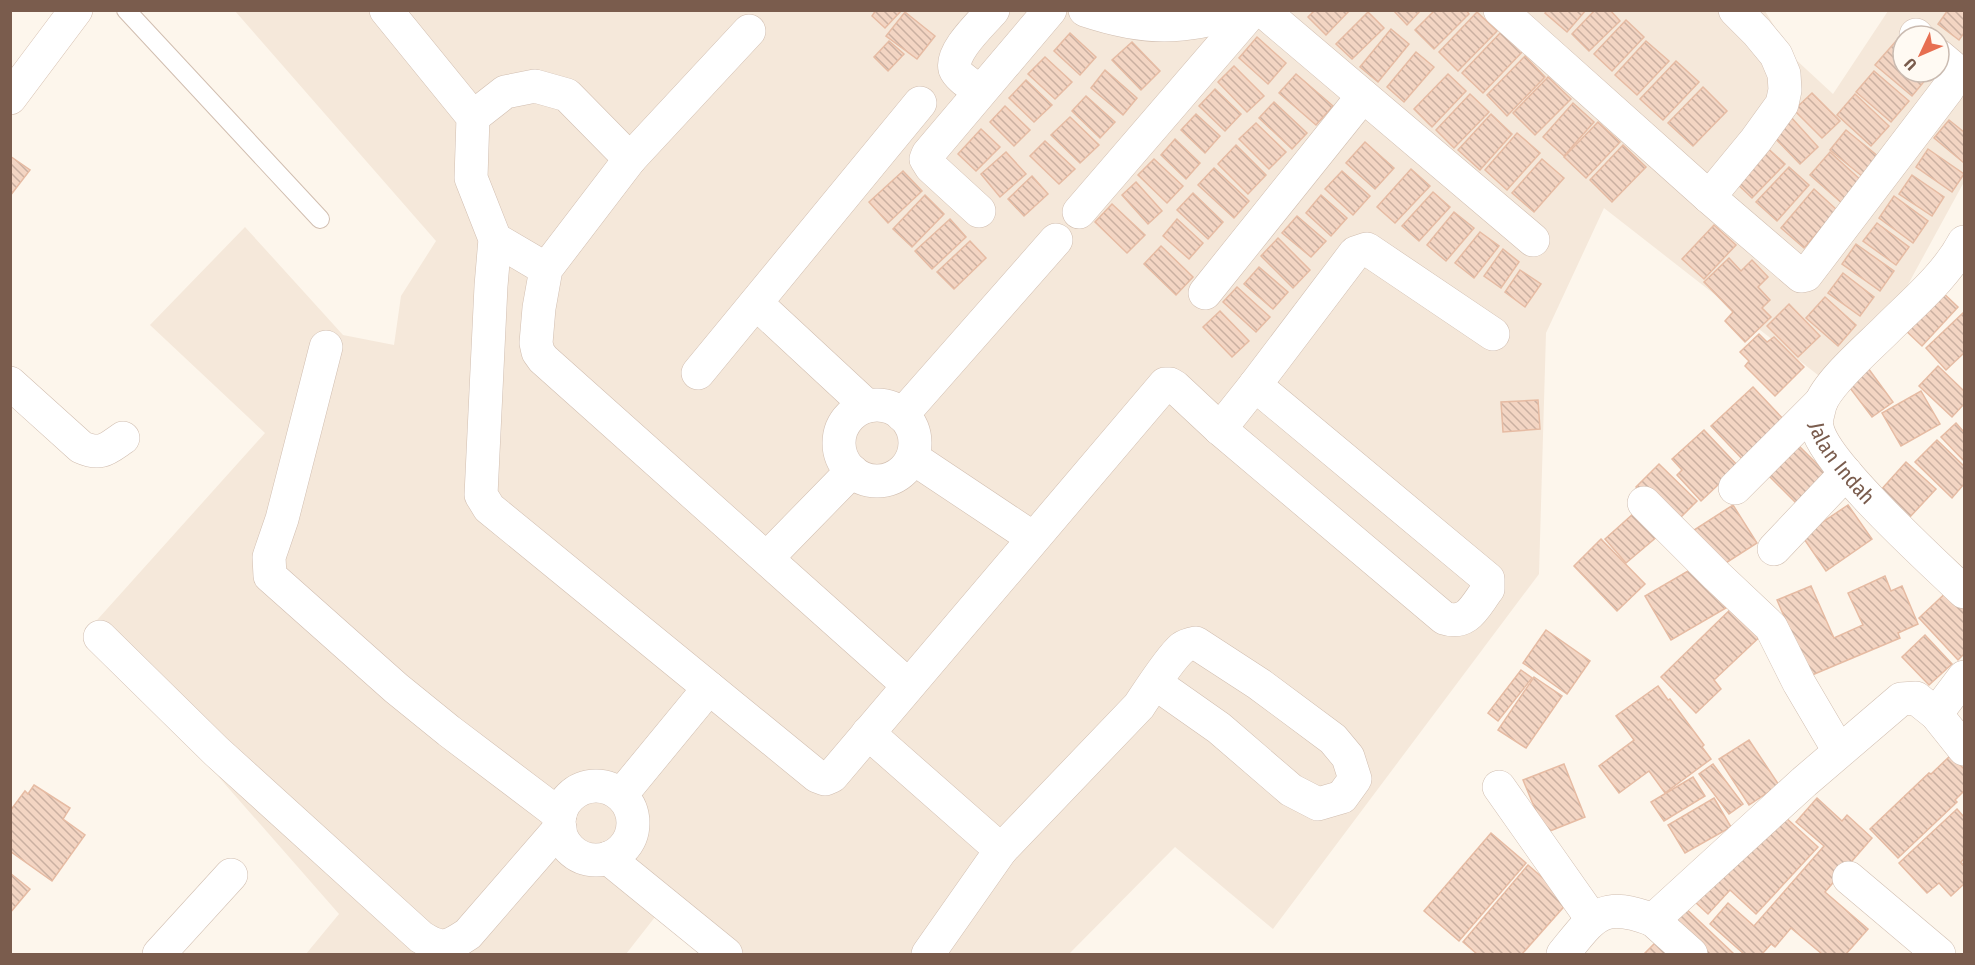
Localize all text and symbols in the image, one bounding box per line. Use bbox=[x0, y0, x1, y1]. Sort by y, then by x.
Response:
north arrow bbox=[1891, 24, 1951, 84]
text: U bbox=[1900, 54, 1921, 74]
street label: Jalan Indah bbox=[1803, 421, 1880, 510]

